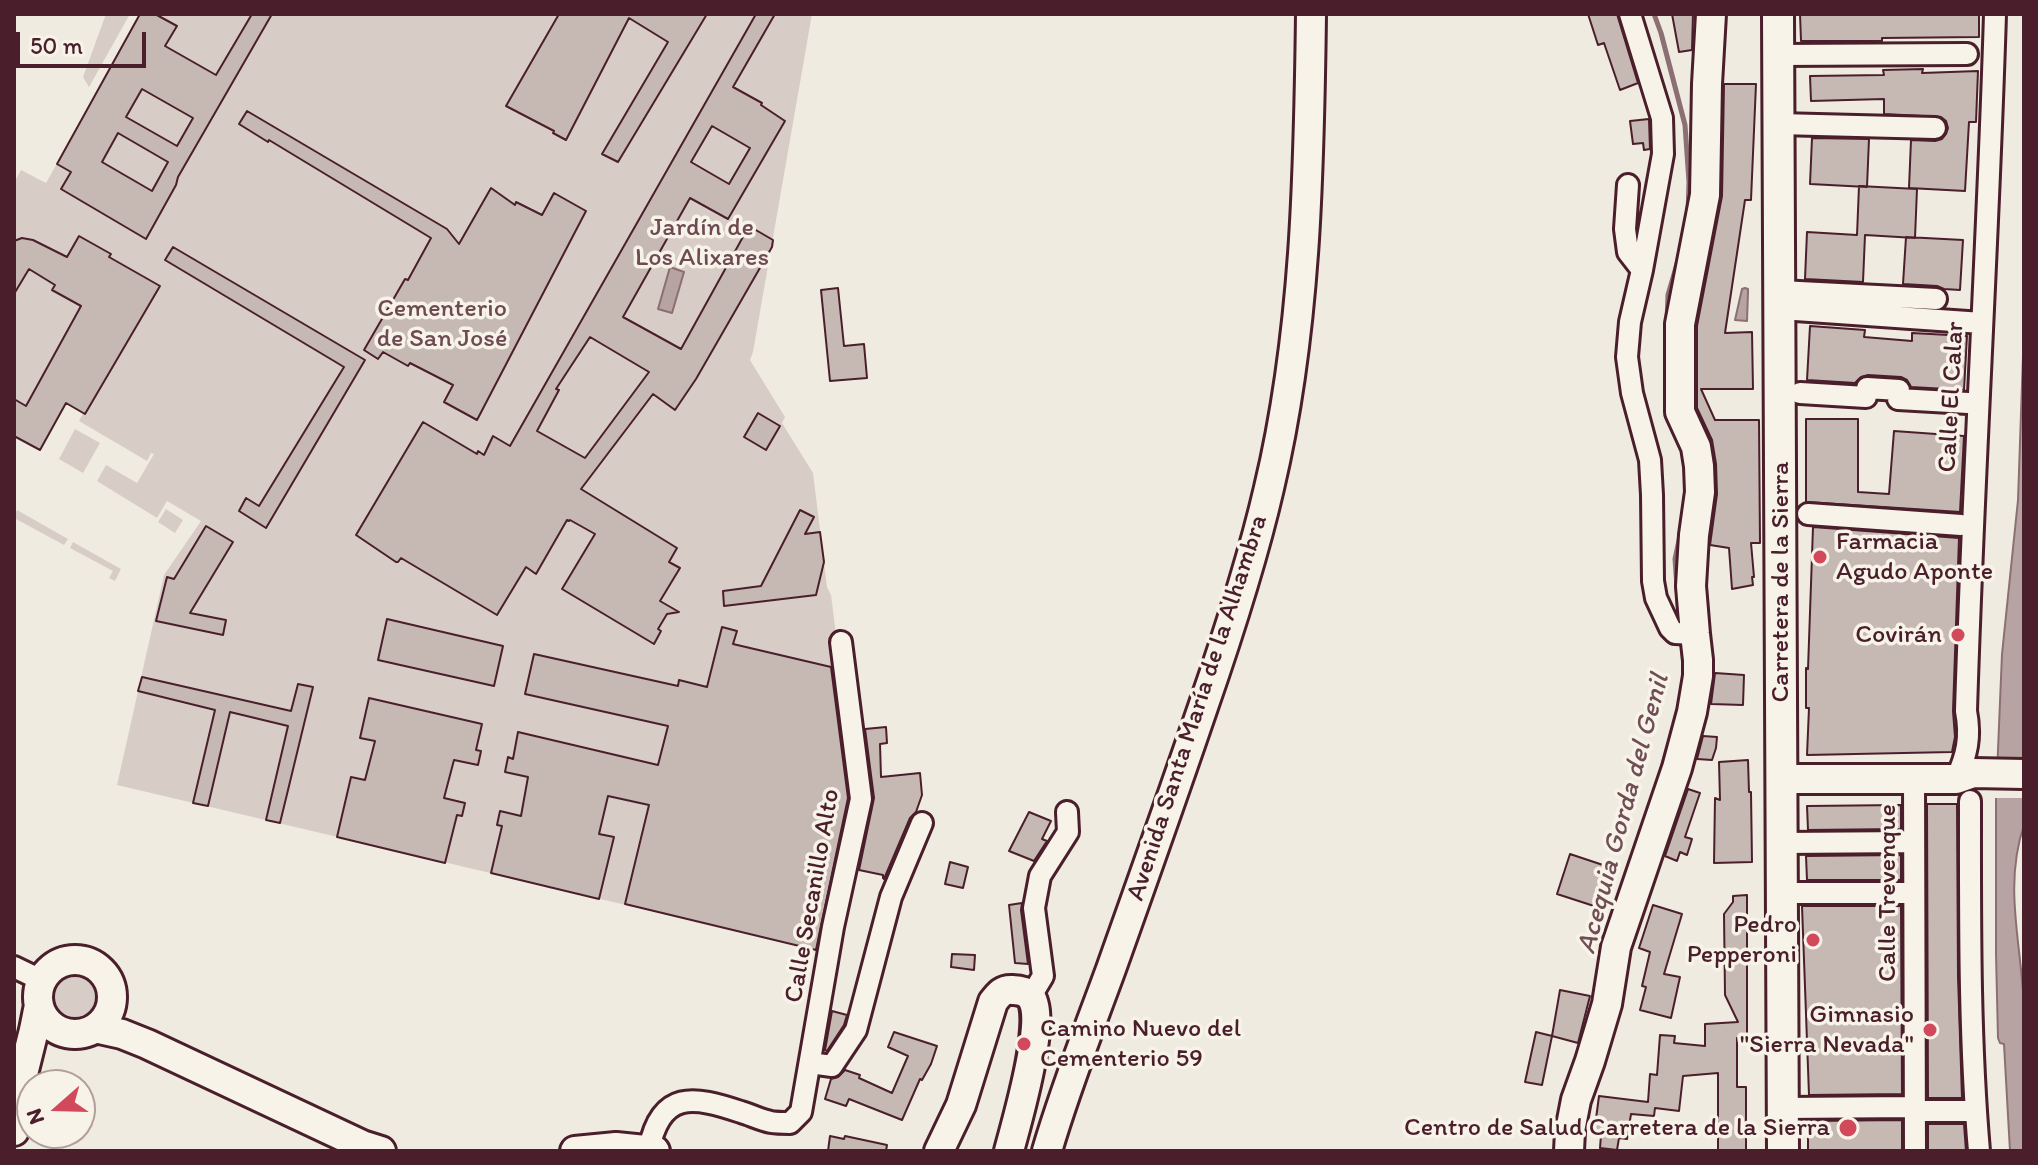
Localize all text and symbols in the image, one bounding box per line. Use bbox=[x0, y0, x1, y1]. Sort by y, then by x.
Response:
scale bar bbox=[20, 16, 150, 66]
text: 50 m bbox=[30, 31, 83, 60]
park label: Jardín de Los Alixares bbox=[635, 212, 769, 274]
park label: Cementerio de San José bbox=[377, 293, 507, 354]
street label: Calle El Calar bbox=[1932, 321, 1972, 473]
street label: Carretera de la Sierra bbox=[1765, 461, 1797, 703]
street label: Avenida Santa María de la Alhambra bbox=[1121, 511, 1275, 905]
place label: Farmacia Agudo Aponte bbox=[1836, 526, 1993, 588]
marker: Farmacia Agudo Aponte bbox=[1811, 548, 1829, 566]
place label: Covirán bbox=[1855, 619, 1942, 651]
marker: Covirán bbox=[1949, 626, 1967, 644]
water label: Acequia Gorda del Genil bbox=[1570, 670, 1678, 958]
street label: Calle Secanillo Alto bbox=[779, 787, 847, 1005]
street label: Calle Trevenque bbox=[1872, 804, 1904, 982]
place label: Pedro Pepperoni bbox=[1687, 909, 1797, 970]
marker: Pedro Pepperoni bbox=[1804, 931, 1822, 949]
place label: Gimnasio "Sierra Nevada" bbox=[1740, 999, 1914, 1060]
place label: Camino Nuevo del Cementerio 59 bbox=[1040, 1013, 1241, 1074]
marker: Gimnasio "Sierra Nevada" bbox=[1921, 1021, 1939, 1039]
marker: Camino Nuevo del Cementerio 59 bbox=[1015, 1035, 1033, 1053]
north arrow bbox=[16, 1069, 96, 1149]
text: N bbox=[20, 1105, 50, 1128]
place label: Centro de Salud Carretera de la Sierra bbox=[1404, 1112, 1830, 1144]
marker: Centro de Salud Carretera de la Sierra bbox=[1837, 1117, 1859, 1139]

